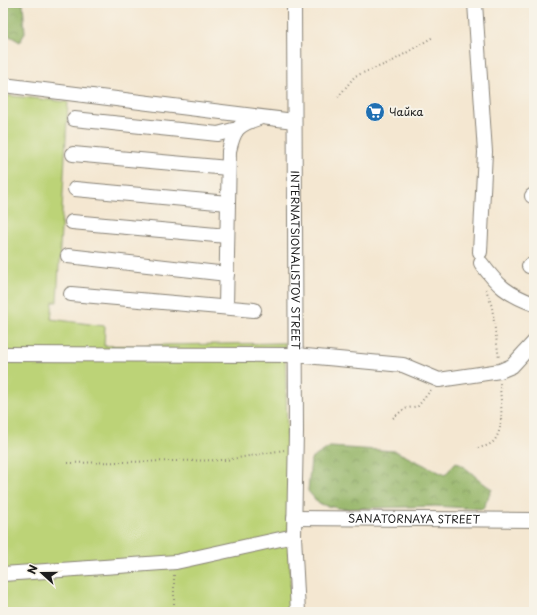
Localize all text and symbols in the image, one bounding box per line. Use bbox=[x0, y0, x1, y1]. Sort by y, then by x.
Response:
supermarket icon: Чайка bbox=[364, 101, 386, 123]
place label: Чайка bbox=[389, 103, 424, 120]
street label: INTERNATSIONALISTOV STREET bbox=[287, 170, 305, 350]
street label: SANATORNAYA STREET bbox=[348, 509, 481, 528]
north arrow bbox=[22, 553, 62, 593]
text: N bbox=[23, 562, 42, 576]

